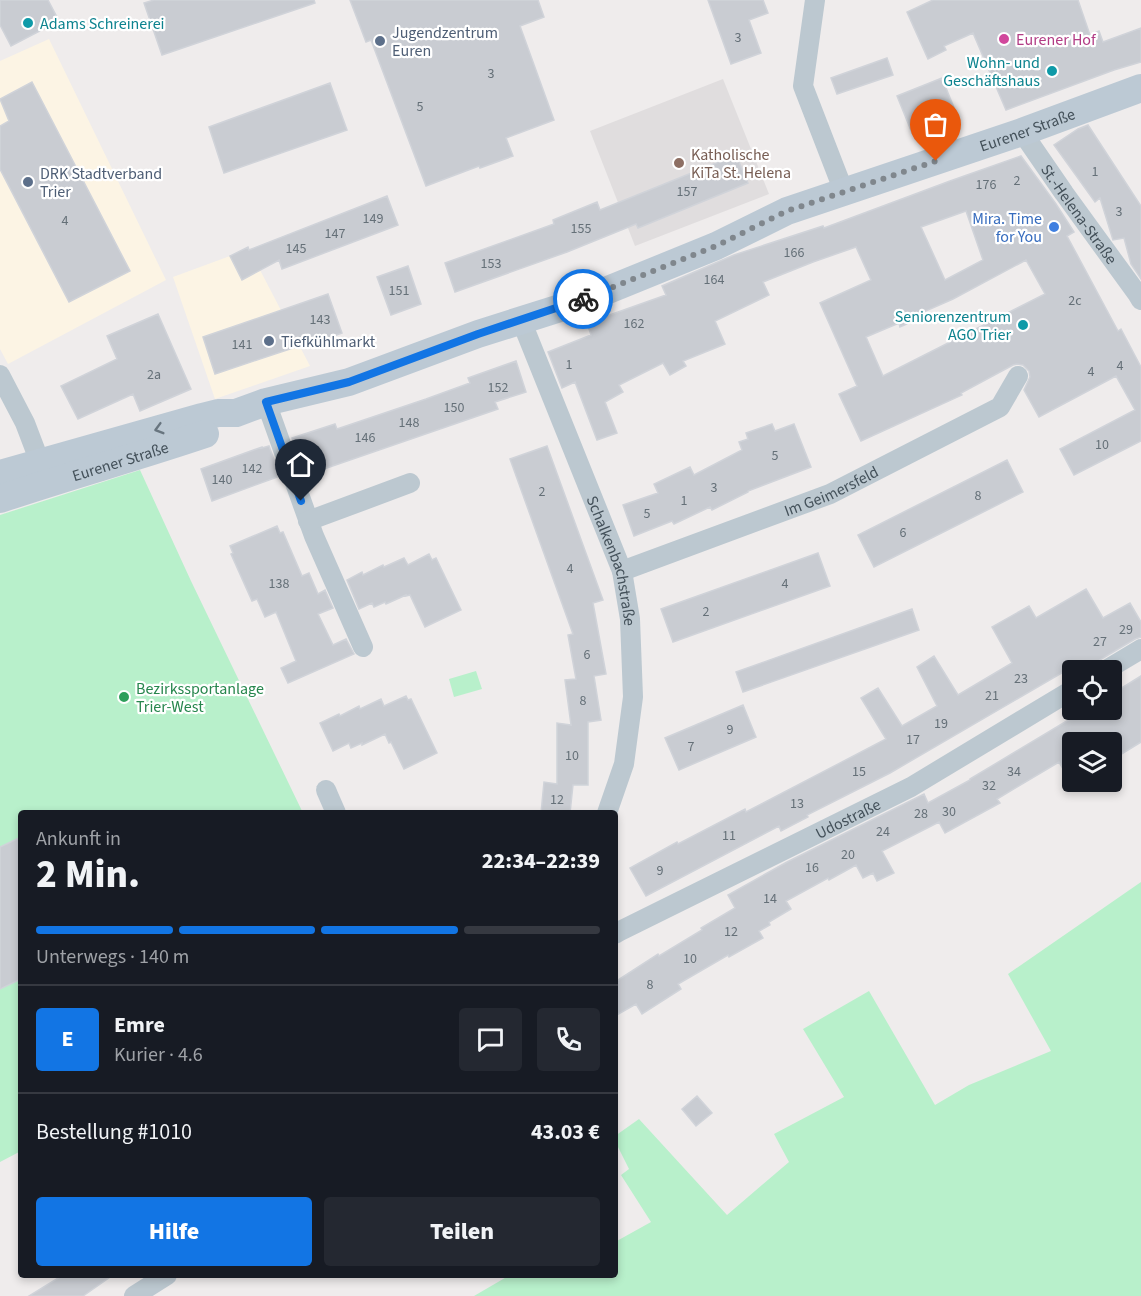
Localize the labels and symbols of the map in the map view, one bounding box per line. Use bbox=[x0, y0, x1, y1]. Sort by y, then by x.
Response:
place label: Adams Schreinerei bbox=[40, 13, 165, 35]
marker: Adams Schreinerei bbox=[21, 16, 35, 30]
place label: Jugendzentrum Euren bbox=[392, 22, 498, 62]
house number: 3 bbox=[735, 28, 742, 48]
place label: Eurener Hof bbox=[1016, 29, 1097, 51]
marker: Eurener Hof bbox=[997, 32, 1011, 46]
marker: Jugendzentrum Euren bbox=[373, 34, 387, 48]
place label: Wohn- und Geschäftshaus bbox=[943, 52, 1040, 92]
house number: 3 bbox=[488, 64, 495, 84]
marker: Wohn- und Geschäftshaus bbox=[1045, 64, 1059, 78]
house number: 5 bbox=[417, 97, 424, 117]
pin bbox=[910, 99, 961, 161]
street label: Eurener Straße bbox=[977, 103, 1078, 158]
place label: Katholische KiTa St. Helena bbox=[691, 144, 791, 184]
marker: Katholische KiTa St. Helena bbox=[672, 156, 686, 170]
street label: St.-Helena-Straße bbox=[1035, 160, 1122, 269]
house number: 1 bbox=[1092, 162, 1099, 182]
place label: DRK Stadtverband Trier bbox=[40, 163, 162, 203]
house number: 2 bbox=[1014, 171, 1021, 191]
marker: DRK Stadtverband Trier bbox=[21, 175, 35, 189]
house number: 176 bbox=[976, 175, 996, 195]
house number: 157 bbox=[677, 182, 697, 202]
house number: 3 bbox=[1116, 202, 1123, 222]
place label: Mira. Time for You bbox=[972, 208, 1042, 248]
house number: 149 bbox=[363, 209, 383, 229]
house number: 4 bbox=[62, 211, 69, 231]
house number: 155 bbox=[571, 219, 591, 239]
marker: Mira. Time for You bbox=[1047, 220, 1061, 234]
house number: 147 bbox=[325, 224, 345, 244]
house number: 145 bbox=[286, 239, 306, 259]
house number: 166 bbox=[784, 243, 804, 263]
house number: 153 bbox=[481, 254, 501, 274]
courier bbox=[553, 269, 613, 329]
house number: 164 bbox=[704, 270, 724, 290]
house number: 151 bbox=[389, 281, 409, 301]
house number: 2c bbox=[1068, 291, 1082, 311]
place label: Seniorenzentrum AGO Trier bbox=[895, 306, 1011, 346]
house number: 143 bbox=[310, 310, 330, 330]
house number: 162 bbox=[624, 314, 644, 334]
marker: Seniorenzentrum AGO Trier bbox=[1016, 318, 1030, 332]
place label: Tiefkühlmarkt bbox=[281, 331, 376, 353]
marker: Tiefkühlmarkt bbox=[262, 334, 276, 348]
house number: 141 bbox=[232, 335, 252, 355]
house number: 1 bbox=[566, 355, 573, 375]
house number: 4 bbox=[1117, 356, 1124, 376]
house number: 4 bbox=[1088, 362, 1095, 382]
house number: 2a bbox=[147, 365, 161, 385]
house number: 152 bbox=[488, 378, 508, 398]
house number: 150 bbox=[444, 398, 464, 418]
house number: 148 bbox=[399, 413, 419, 433]
one-way arrow bbox=[154, 422, 165, 434]
house number: 146 bbox=[355, 428, 375, 448]
house number: 10 bbox=[1095, 435, 1109, 455]
street label: Eurener Straße bbox=[69, 437, 172, 487]
pin bbox=[275, 439, 326, 501]
house number: 5 bbox=[772, 446, 779, 466]
house number: 142 bbox=[242, 459, 262, 479]
street label: Im Geimersfeld bbox=[781, 461, 883, 522]
house number: 140 bbox=[212, 470, 232, 490]
house number: 3 bbox=[711, 478, 718, 498]
house number: 2 bbox=[539, 482, 546, 502]
house number: 8 bbox=[975, 486, 982, 506]
house number: 1 bbox=[681, 491, 688, 511]
street label: Schalkenbachstraße bbox=[581, 493, 640, 626]
house number: 5 bbox=[644, 504, 651, 524]
house number: 6 bbox=[900, 523, 907, 543]
house number: 4 bbox=[567, 559, 574, 579]
house number: 138 bbox=[269, 574, 289, 594]
house number: 4 bbox=[782, 574, 789, 594]
house number: 2 bbox=[703, 602, 710, 622]
house number: 29 bbox=[1119, 620, 1133, 640]
house number: 27 bbox=[1093, 632, 1107, 652]
house number: 6 bbox=[584, 645, 591, 665]
house number: 23 bbox=[1014, 669, 1028, 689]
place label: Bezirkssportanlage Trier-West bbox=[136, 678, 264, 718]
house number: 21 bbox=[985, 686, 999, 706]
marker: Bezirkssportanlage Trier-West bbox=[117, 690, 131, 704]
house number: 8 bbox=[580, 691, 587, 711]
house number: 19 bbox=[934, 714, 948, 734]
house number: 9 bbox=[727, 720, 734, 740]
house number: 17 bbox=[906, 730, 920, 750]
house number: 7 bbox=[688, 737, 695, 757]
house number: 10 bbox=[565, 746, 579, 766]
house number: 15 bbox=[852, 762, 866, 782]
house number: 34 bbox=[1007, 762, 1021, 782]
house number: 32 bbox=[982, 776, 996, 796]
house number: 12 bbox=[550, 790, 564, 810]
house number: 13 bbox=[790, 794, 804, 814]
street label: Udostraße bbox=[812, 794, 885, 845]
house number: 30 bbox=[942, 802, 956, 822]
house number: 28 bbox=[914, 804, 928, 824]
house number: 24 bbox=[876, 822, 890, 842]
house number: 11 bbox=[722, 826, 736, 846]
house number: 20 bbox=[841, 845, 855, 865]
house number: 16 bbox=[805, 858, 819, 878]
house number: 9 bbox=[657, 861, 664, 881]
house number: 14 bbox=[763, 889, 777, 909]
house number: 12 bbox=[724, 922, 738, 942]
house number: 10 bbox=[683, 949, 697, 969]
house number: 8 bbox=[647, 975, 654, 995]

